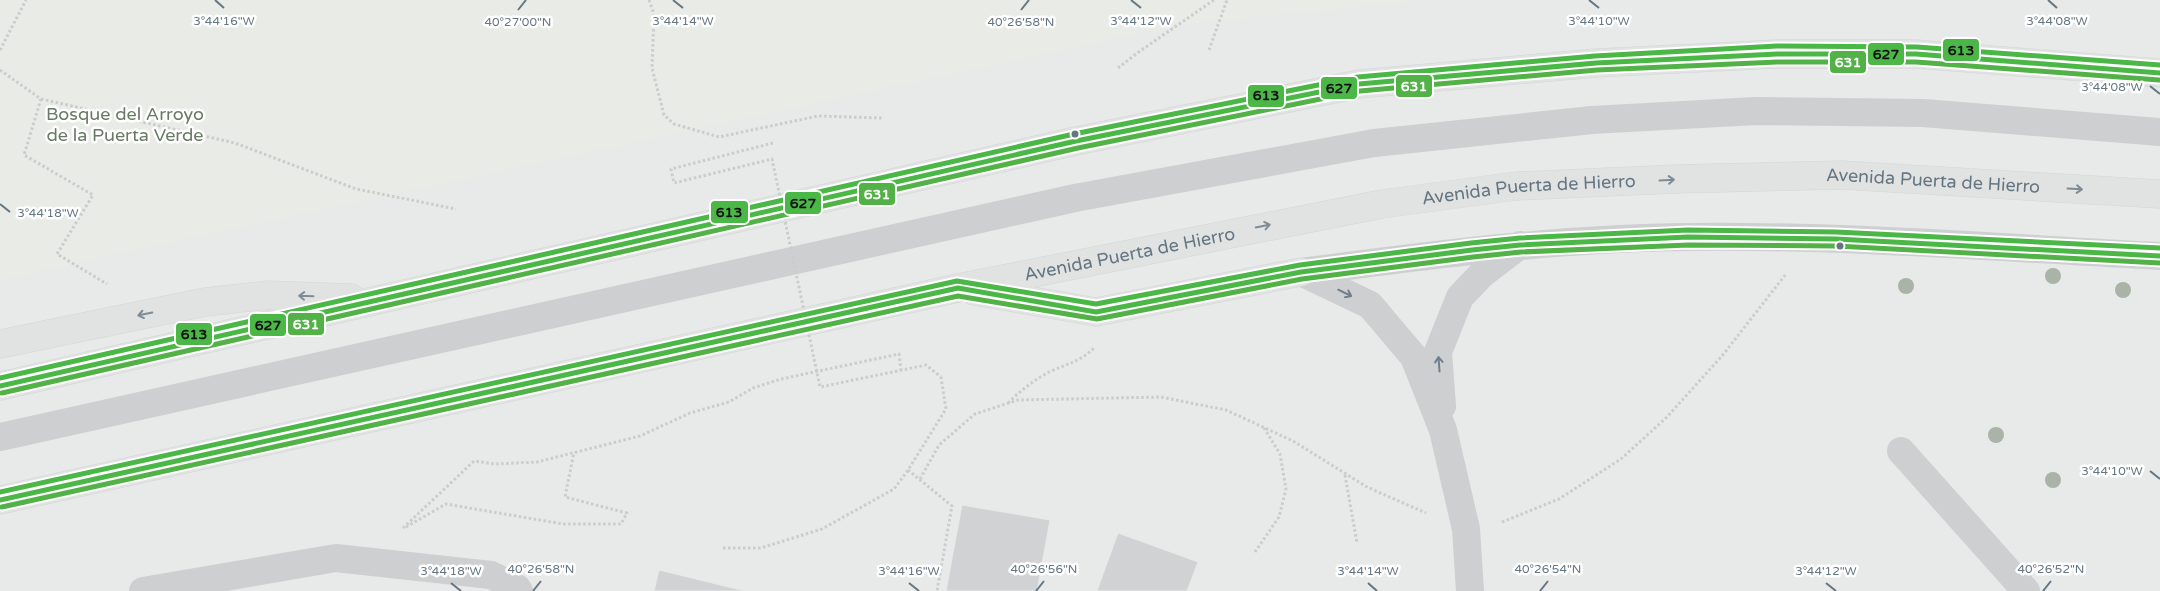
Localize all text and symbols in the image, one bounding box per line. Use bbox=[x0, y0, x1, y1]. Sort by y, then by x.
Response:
text: 3°44'16"W bbox=[193, 14, 255, 28]
text: 3°44'14"W bbox=[652, 14, 714, 28]
text: 3°44'12"W bbox=[1110, 14, 1172, 28]
text: 3°44'10"W bbox=[1568, 14, 1630, 28]
text: 3°44'08"W bbox=[2026, 14, 2088, 28]
text: 40°27'00"N bbox=[485, 15, 552, 29]
text: 40°26'58"N bbox=[988, 15, 1055, 29]
line badge: 613 bbox=[1942, 38, 1980, 62]
line badge: 627 bbox=[1867, 42, 1905, 66]
text: 613 bbox=[1948, 42, 1974, 59]
text: 627 bbox=[1873, 46, 1899, 63]
line badge: 631 bbox=[1829, 50, 1867, 74]
text: 631 bbox=[1835, 54, 1861, 71]
line badge: 631 bbox=[1395, 74, 1433, 98]
line badge: 627 bbox=[1320, 76, 1358, 100]
text: 631 bbox=[1401, 78, 1427, 95]
text: 627 bbox=[1326, 80, 1352, 97]
text: 3°44'08"W bbox=[2081, 80, 2143, 94]
line badge: 613 bbox=[1247, 84, 1285, 108]
text: 613 bbox=[1253, 87, 1279, 104]
park label: Bosque del Arroyo de la Puerta Verde bbox=[46, 103, 204, 146]
unlabelled marker bbox=[1070, 129, 1080, 139]
street label: Avenida Puerta de Hierro bbox=[1826, 164, 2041, 198]
street label: Avenida Puerta de Hierro bbox=[1420, 170, 1636, 210]
one-way arrow bbox=[1659, 175, 1675, 184]
line badge: 631 bbox=[858, 182, 896, 206]
one-way arrow bbox=[2066, 185, 2082, 194]
text: 631 bbox=[864, 186, 890, 203]
line badge: 627 bbox=[784, 191, 822, 215]
text: 627 bbox=[790, 195, 816, 212]
line badge: 613 bbox=[710, 200, 749, 224]
text: 613 bbox=[716, 204, 742, 221]
text: 3°44'18"W bbox=[17, 206, 79, 220]
one-way arrow bbox=[1255, 221, 1271, 231]
street label: Avenida Puerta de Hierro bbox=[1022, 222, 1237, 286]
unlabelled marker bbox=[1835, 241, 1845, 251]
one-way arrow bbox=[1337, 289, 1352, 298]
one-way arrow bbox=[298, 291, 314, 301]
one-way arrow bbox=[138, 310, 154, 319]
line badge: 631 bbox=[287, 312, 325, 336]
line badge: 627 bbox=[249, 313, 287, 337]
text: 631 bbox=[293, 316, 319, 333]
text: 627 bbox=[255, 317, 281, 334]
line badge: 613 bbox=[175, 322, 213, 346]
text: 613 bbox=[181, 326, 207, 343]
one-way arrow bbox=[1434, 356, 1443, 372]
text: 3°44'10"W bbox=[2081, 464, 2143, 478]
text: 40°26'58"N bbox=[508, 562, 575, 576]
text: 40°26'56"N bbox=[1011, 562, 1078, 576]
text: 40°26'54"N bbox=[1515, 562, 1582, 576]
text: 40°26'52"N bbox=[2018, 562, 2085, 576]
text: 3°44'18"W bbox=[420, 564, 482, 578]
text: 3°44'16"W bbox=[878, 564, 940, 578]
text: 3°44'14"W bbox=[1337, 564, 1399, 578]
text: 3°44'12"W bbox=[1795, 564, 1857, 578]

